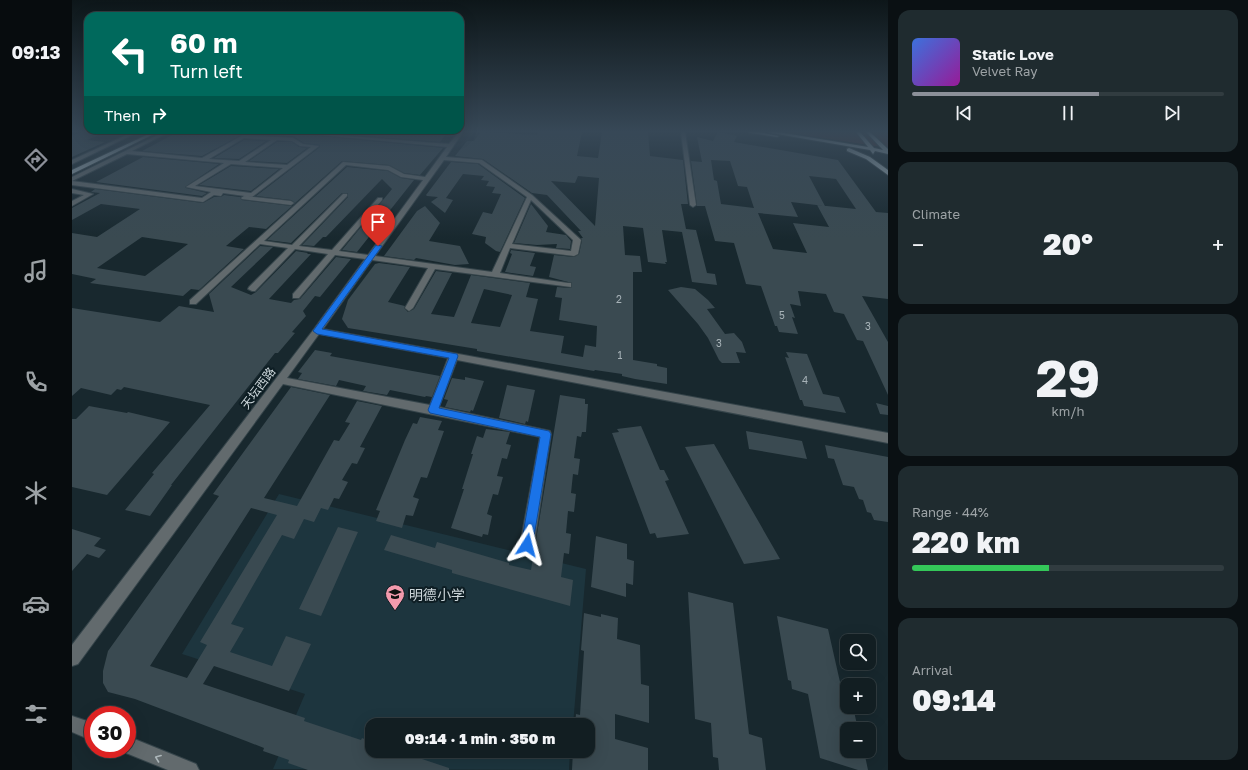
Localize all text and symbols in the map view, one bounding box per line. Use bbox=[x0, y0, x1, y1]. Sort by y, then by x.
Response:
text: 60 m bbox=[170, 26, 237, 59]
icon: left bbox=[104, 28, 156, 80]
text: 09:13 bbox=[11, 41, 61, 63]
text: Static Love bbox=[972, 45, 1054, 63]
text: Turn left bbox=[170, 60, 243, 82]
text: Velvet Ray bbox=[972, 63, 1037, 79]
icon: previous bbox=[953, 102, 975, 124]
icon: pause bbox=[1057, 102, 1079, 124]
icon: next bbox=[1161, 102, 1183, 124]
icon: right bbox=[148, 104, 170, 126]
text: Then bbox=[104, 106, 140, 124]
icon: directions bbox=[22, 146, 50, 174]
pin bbox=[361, 205, 395, 246]
text: Climate bbox=[912, 206, 960, 222]
icon: arrive bbox=[367, 211, 389, 233]
text: 20° bbox=[1043, 226, 1093, 262]
text: − bbox=[912, 231, 924, 258]
text: + bbox=[1212, 231, 1224, 258]
icon: music bbox=[22, 257, 50, 285]
house number: 2 bbox=[616, 293, 622, 305]
house number: 5 bbox=[779, 309, 785, 321]
house number: 3 bbox=[865, 320, 871, 332]
house number: 3 bbox=[716, 337, 722, 349]
text: 29 bbox=[1036, 346, 1100, 408]
house number: 1 bbox=[618, 349, 623, 361]
street label: 天坛西路 bbox=[238, 364, 278, 412]
icon: phone bbox=[22, 368, 50, 396]
house number: 4 bbox=[802, 374, 808, 386]
text: km/h bbox=[1051, 403, 1085, 419]
icon: climate bbox=[22, 479, 50, 507]
text: Range · 44% bbox=[912, 504, 989, 520]
position arrow bbox=[506, 524, 548, 566]
text: 220 km bbox=[912, 524, 1020, 560]
school or university icon: 明德小学 bbox=[384, 583, 406, 611]
place label: 明德小学 bbox=[409, 586, 465, 603]
icon: car bbox=[22, 590, 50, 618]
map controls bbox=[840, 634, 876, 758]
button: search bbox=[840, 634, 876, 670]
text: Arrival bbox=[912, 662, 953, 678]
button: + bbox=[840, 678, 876, 714]
text: 09:14 bbox=[912, 682, 996, 718]
icon: filters bbox=[22, 700, 50, 728]
speed limit sign: 30 bbox=[84, 706, 136, 758]
button: − bbox=[840, 722, 876, 758]
text: 09:14 · 1 min · 350 m bbox=[405, 729, 555, 747]
one-way arrow bbox=[155, 754, 162, 762]

